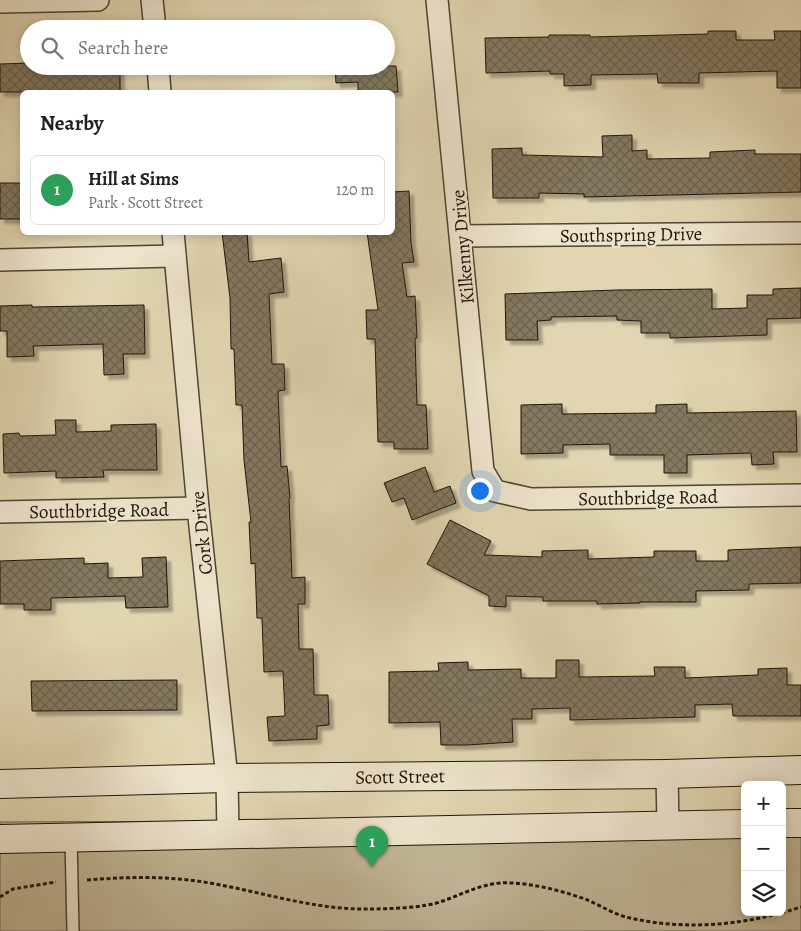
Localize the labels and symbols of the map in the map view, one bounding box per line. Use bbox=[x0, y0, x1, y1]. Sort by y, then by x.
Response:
street label: Kilkenny Drive bbox=[445, 189, 481, 305]
street label: Southspring Drive bbox=[560, 221, 702, 249]
your location bbox=[467, 478, 493, 504]
street label: Southbridge Road bbox=[578, 484, 719, 512]
street label: Cork Drive bbox=[185, 490, 219, 576]
street label: Southbridge Road bbox=[29, 497, 170, 525]
street label: Scott Street bbox=[355, 763, 445, 791]
pin: 1 bbox=[356, 826, 388, 867]

